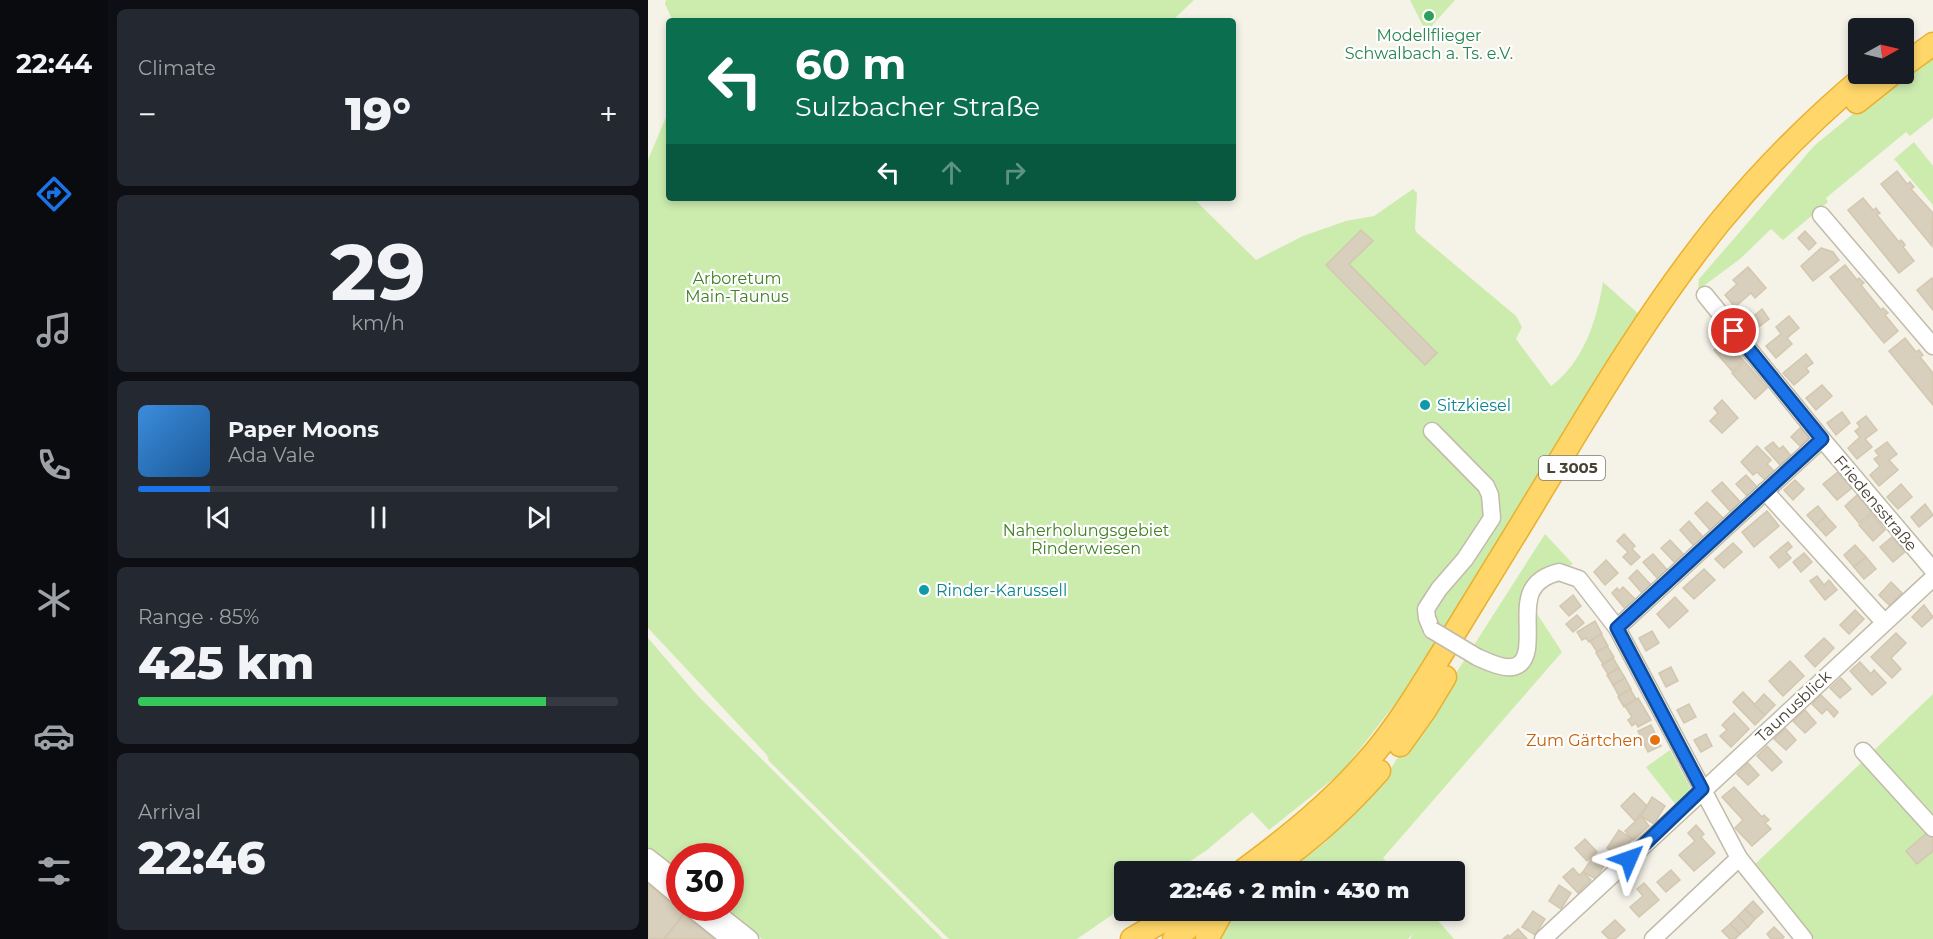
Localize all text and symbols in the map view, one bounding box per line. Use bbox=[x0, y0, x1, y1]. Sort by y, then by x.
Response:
marker: Modellflieger Schwalbach a. Ts. e.V. bbox=[1422, 9, 1436, 23]
north arrow bbox=[1848, 18, 1914, 84]
map controls bbox=[1848, 18, 1914, 84]
place label: Modellflieger Schwalbach a. Ts. e.V. bbox=[1345, 26, 1513, 63]
text: 60 m bbox=[795, 38, 906, 90]
icon: left bbox=[696, 42, 774, 120]
text: 22:44 bbox=[16, 47, 92, 80]
text: Climate bbox=[138, 56, 216, 80]
text: 19° bbox=[345, 86, 411, 141]
text: Sulzbacher Straße bbox=[795, 90, 1040, 123]
text: − bbox=[138, 94, 157, 134]
text: + bbox=[599, 94, 618, 134]
icon: left bbox=[872, 156, 905, 189]
icon: ahead bbox=[935, 156, 968, 189]
icon: right bbox=[998, 156, 1031, 189]
icon: directions bbox=[33, 173, 75, 215]
text: 29 bbox=[330, 224, 426, 320]
park label: Arboretum Main-Taunus bbox=[685, 269, 789, 306]
pin bbox=[1708, 305, 1759, 356]
icon: music bbox=[33, 309, 75, 351]
text: km/h bbox=[351, 311, 405, 335]
icon: arrive bbox=[1717, 314, 1750, 347]
place label: Sitzkiesel bbox=[1437, 396, 1511, 415]
marker: Sitzkiesel bbox=[1418, 398, 1432, 412]
text: Paper Moons bbox=[228, 416, 379, 443]
text: Ada Vale bbox=[228, 443, 315, 467]
icon: phone bbox=[33, 444, 75, 486]
street label: Friedensstraße bbox=[1830, 452, 1921, 555]
road number: L 3005 bbox=[1539, 456, 1605, 480]
icon: previous bbox=[202, 501, 235, 534]
icon: pause bbox=[362, 501, 395, 534]
icon: next bbox=[522, 501, 555, 534]
park label: Naherholungsgebiet Rinderwiesen bbox=[1003, 521, 1170, 558]
icon: climate bbox=[33, 579, 75, 621]
place label: Rinder-Karussell bbox=[936, 581, 1067, 600]
marker: Rinder-Karussell bbox=[917, 583, 931, 597]
text: Range · 85% bbox=[138, 605, 259, 629]
text: 425 km bbox=[138, 635, 314, 690]
street label: Taunusblick bbox=[1752, 666, 1835, 746]
icon: car bbox=[33, 715, 75, 757]
place label: Zum Gärtchen bbox=[1526, 731, 1643, 750]
marker: Zum Gärtchen bbox=[1648, 733, 1662, 747]
text: Arrival bbox=[138, 800, 201, 824]
position arrow bbox=[1597, 827, 1661, 891]
text: 22:46 bbox=[138, 830, 265, 885]
speed limit sign: 30 bbox=[666, 843, 744, 921]
icon: filters bbox=[33, 850, 75, 892]
text: 22:46 · 2 min · 430 m bbox=[1170, 877, 1409, 904]

